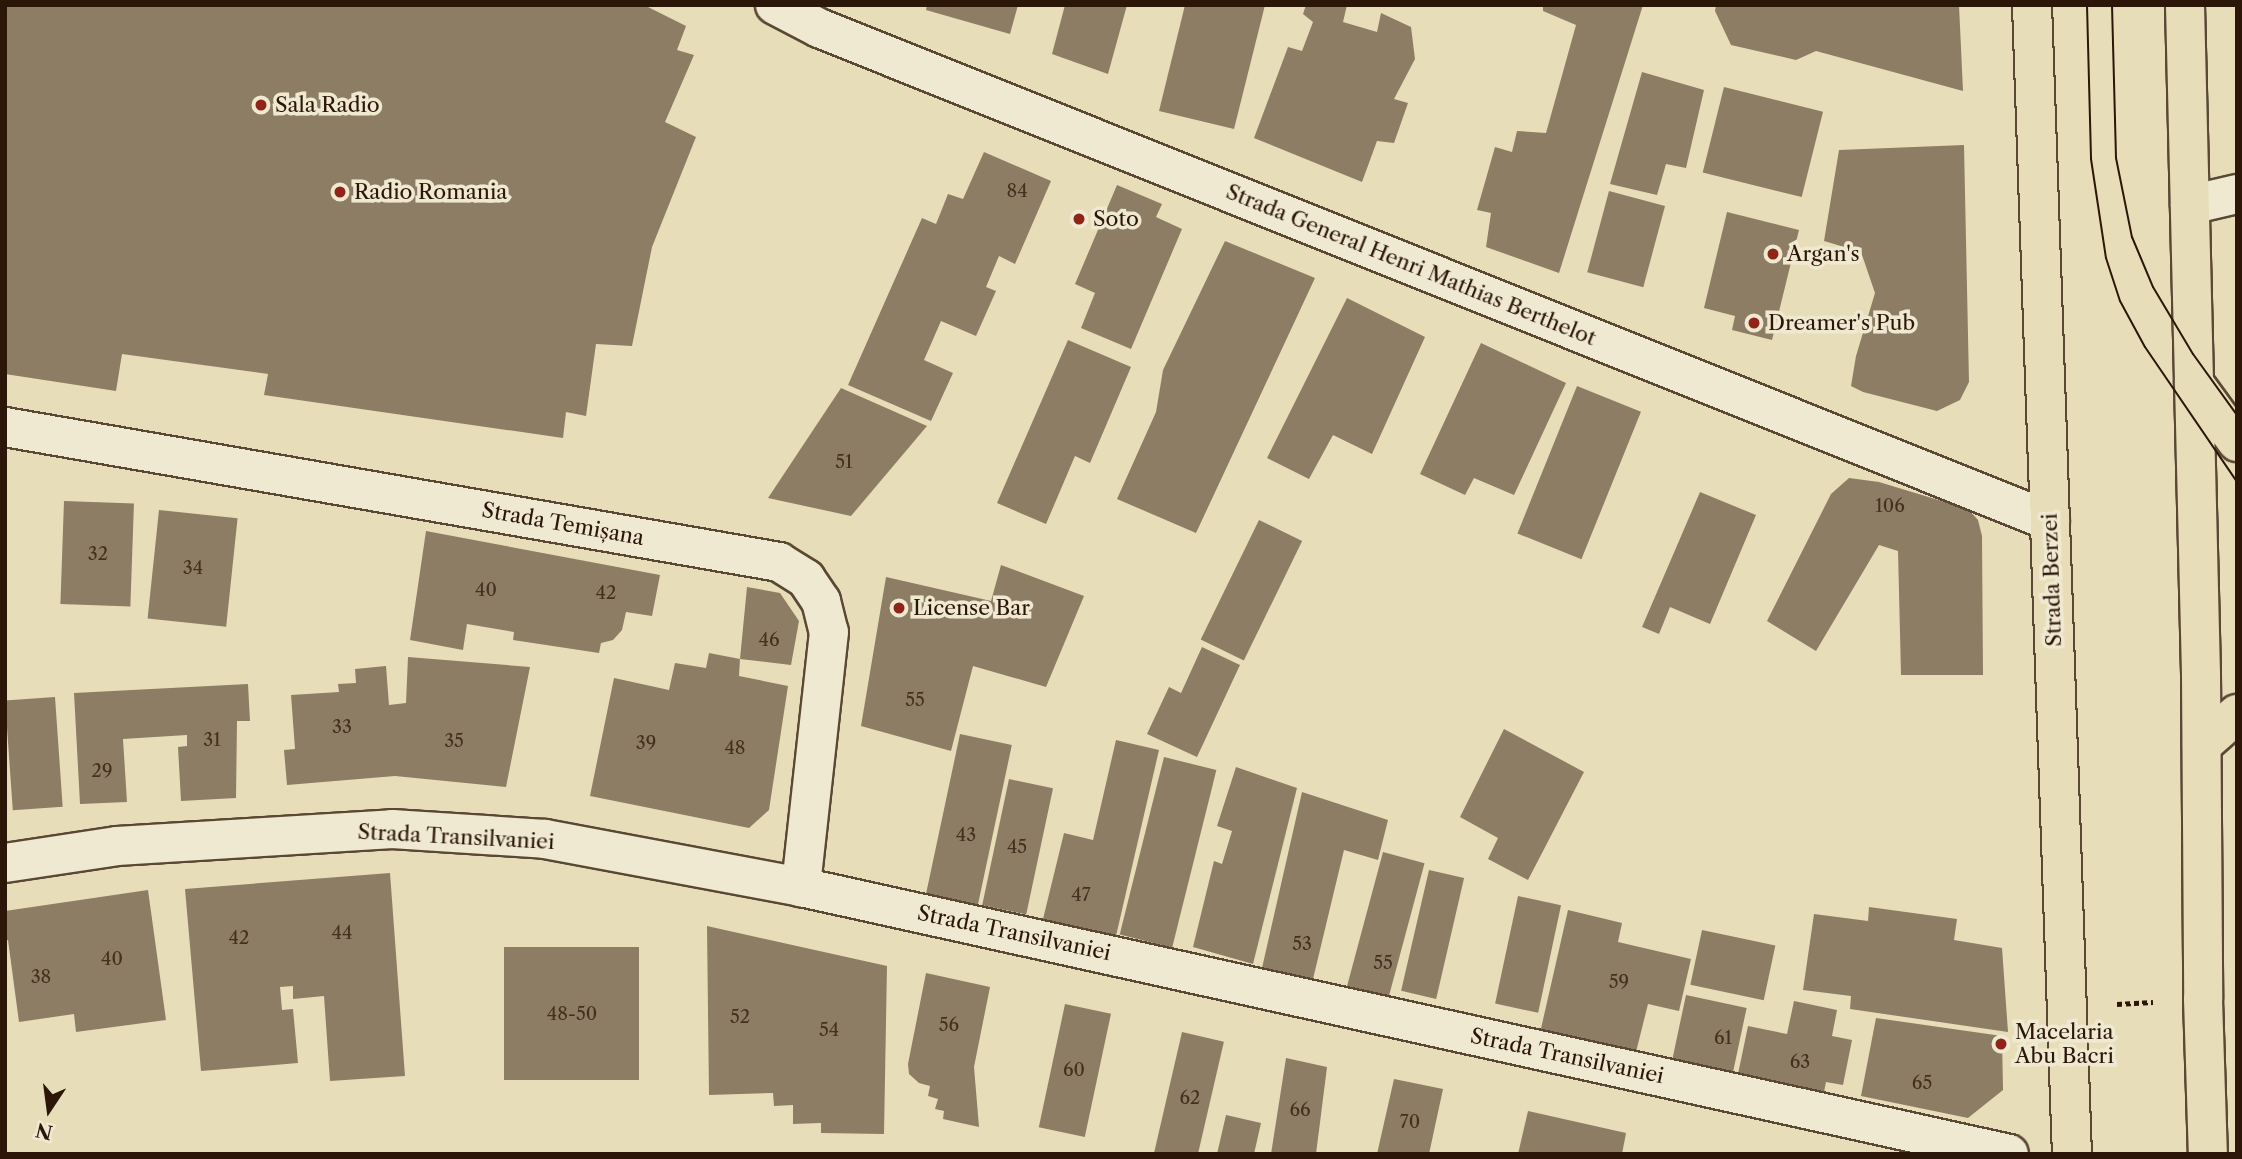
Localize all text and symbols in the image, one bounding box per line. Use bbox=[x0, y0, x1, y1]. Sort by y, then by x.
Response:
place label: Sala Radio bbox=[275, 92, 380, 118]
marker: Sala Radio bbox=[253, 97, 269, 113]
place label: Radio Romania bbox=[354, 179, 507, 205]
street label: Strada General Henri Mathias Berthelot bbox=[1222, 179, 1600, 351]
house number: 84 bbox=[1006, 180, 1028, 202]
marker: Radio Romania bbox=[332, 184, 348, 200]
place label: Soto bbox=[1093, 206, 1139, 232]
marker: Soto bbox=[1071, 211, 1087, 227]
place label: Argan's bbox=[1787, 241, 1860, 267]
marker: Argan's bbox=[1765, 246, 1781, 262]
place label: Dreamer's Pub bbox=[1768, 310, 1915, 336]
marker: Dreamer's Pub bbox=[1746, 315, 1762, 331]
house number: 51 bbox=[835, 451, 853, 473]
house number: 106 bbox=[1875, 495, 1905, 517]
street label: Strada Temișana bbox=[479, 497, 647, 551]
street label: Strada Berzei bbox=[2037, 513, 2067, 647]
house number: 32 bbox=[88, 543, 108, 565]
house number: 34 bbox=[183, 557, 203, 579]
house number: 40 bbox=[475, 579, 497, 601]
house number: 42 bbox=[596, 582, 616, 604]
place label: License Bar bbox=[913, 595, 1030, 621]
marker: License Bar bbox=[891, 600, 907, 616]
house number: 46 bbox=[759, 629, 779, 651]
house number: 55 bbox=[905, 689, 925, 711]
house number: 33 bbox=[332, 716, 352, 738]
house number: 31 bbox=[203, 729, 221, 751]
house number: 35 bbox=[444, 730, 464, 752]
house number: 39 bbox=[636, 732, 656, 754]
house number: 48 bbox=[724, 737, 746, 759]
house number: 29 bbox=[92, 760, 112, 782]
street label: Strada Transilvaniei bbox=[357, 819, 555, 855]
house number: 43 bbox=[956, 824, 976, 846]
house number: 45 bbox=[1007, 836, 1027, 858]
house number: 47 bbox=[1071, 884, 1091, 906]
street label: Strada Transilvaniei bbox=[915, 900, 1113, 966]
house number: 44 bbox=[332, 922, 352, 944]
house number: 42 bbox=[229, 927, 249, 949]
house number: 53 bbox=[1292, 933, 1312, 955]
house number: 40 bbox=[101, 948, 123, 970]
house number: 55 bbox=[1373, 952, 1393, 974]
house number: 38 bbox=[31, 966, 51, 988]
house number: 59 bbox=[1609, 971, 1629, 993]
house number: 48-50 bbox=[547, 1003, 597, 1025]
house number: 52 bbox=[730, 1006, 750, 1028]
house number: 56 bbox=[939, 1014, 959, 1036]
house number: 54 bbox=[819, 1019, 839, 1041]
place label: Macelaria Abu Bacri bbox=[2015, 1019, 2114, 1069]
street label: Strada Transilvaniei bbox=[1468, 1023, 1666, 1089]
house number: 61 bbox=[1714, 1027, 1732, 1049]
marker: Macelaria Abu Bacri bbox=[1993, 1036, 2009, 1052]
house number: 63 bbox=[1790, 1051, 1810, 1073]
house number: 60 bbox=[1063, 1059, 1085, 1081]
house number: 65 bbox=[1912, 1072, 1932, 1094]
north arrow bbox=[14, 1075, 84, 1145]
house number: 62 bbox=[1180, 1087, 1200, 1109]
house number: 66 bbox=[1289, 1099, 1311, 1121]
house number: 70 bbox=[1400, 1111, 1420, 1133]
text: N bbox=[34, 1118, 55, 1144]

